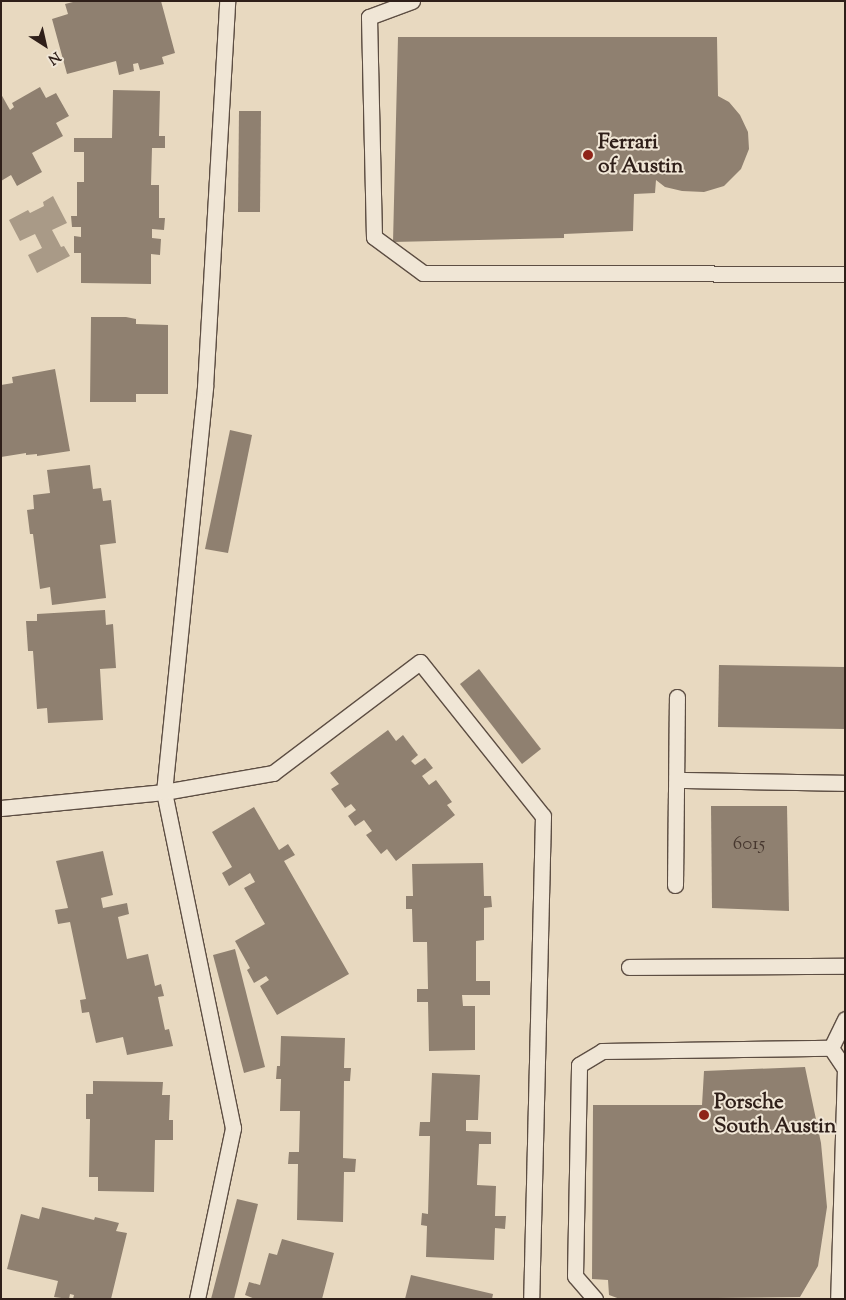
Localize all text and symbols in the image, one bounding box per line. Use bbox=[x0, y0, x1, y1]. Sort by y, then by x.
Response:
north arrow bbox=[20, 20, 70, 70]
text: N bbox=[43, 46, 64, 69]
place label: Ferrari of Austin bbox=[598, 130, 683, 180]
marker: Ferrari of Austin bbox=[582, 149, 594, 161]
house number: 6015 bbox=[733, 834, 765, 856]
place label: Porsche South Austin bbox=[714, 1090, 836, 1140]
marker: Porsche South Austin bbox=[698, 1109, 710, 1121]

